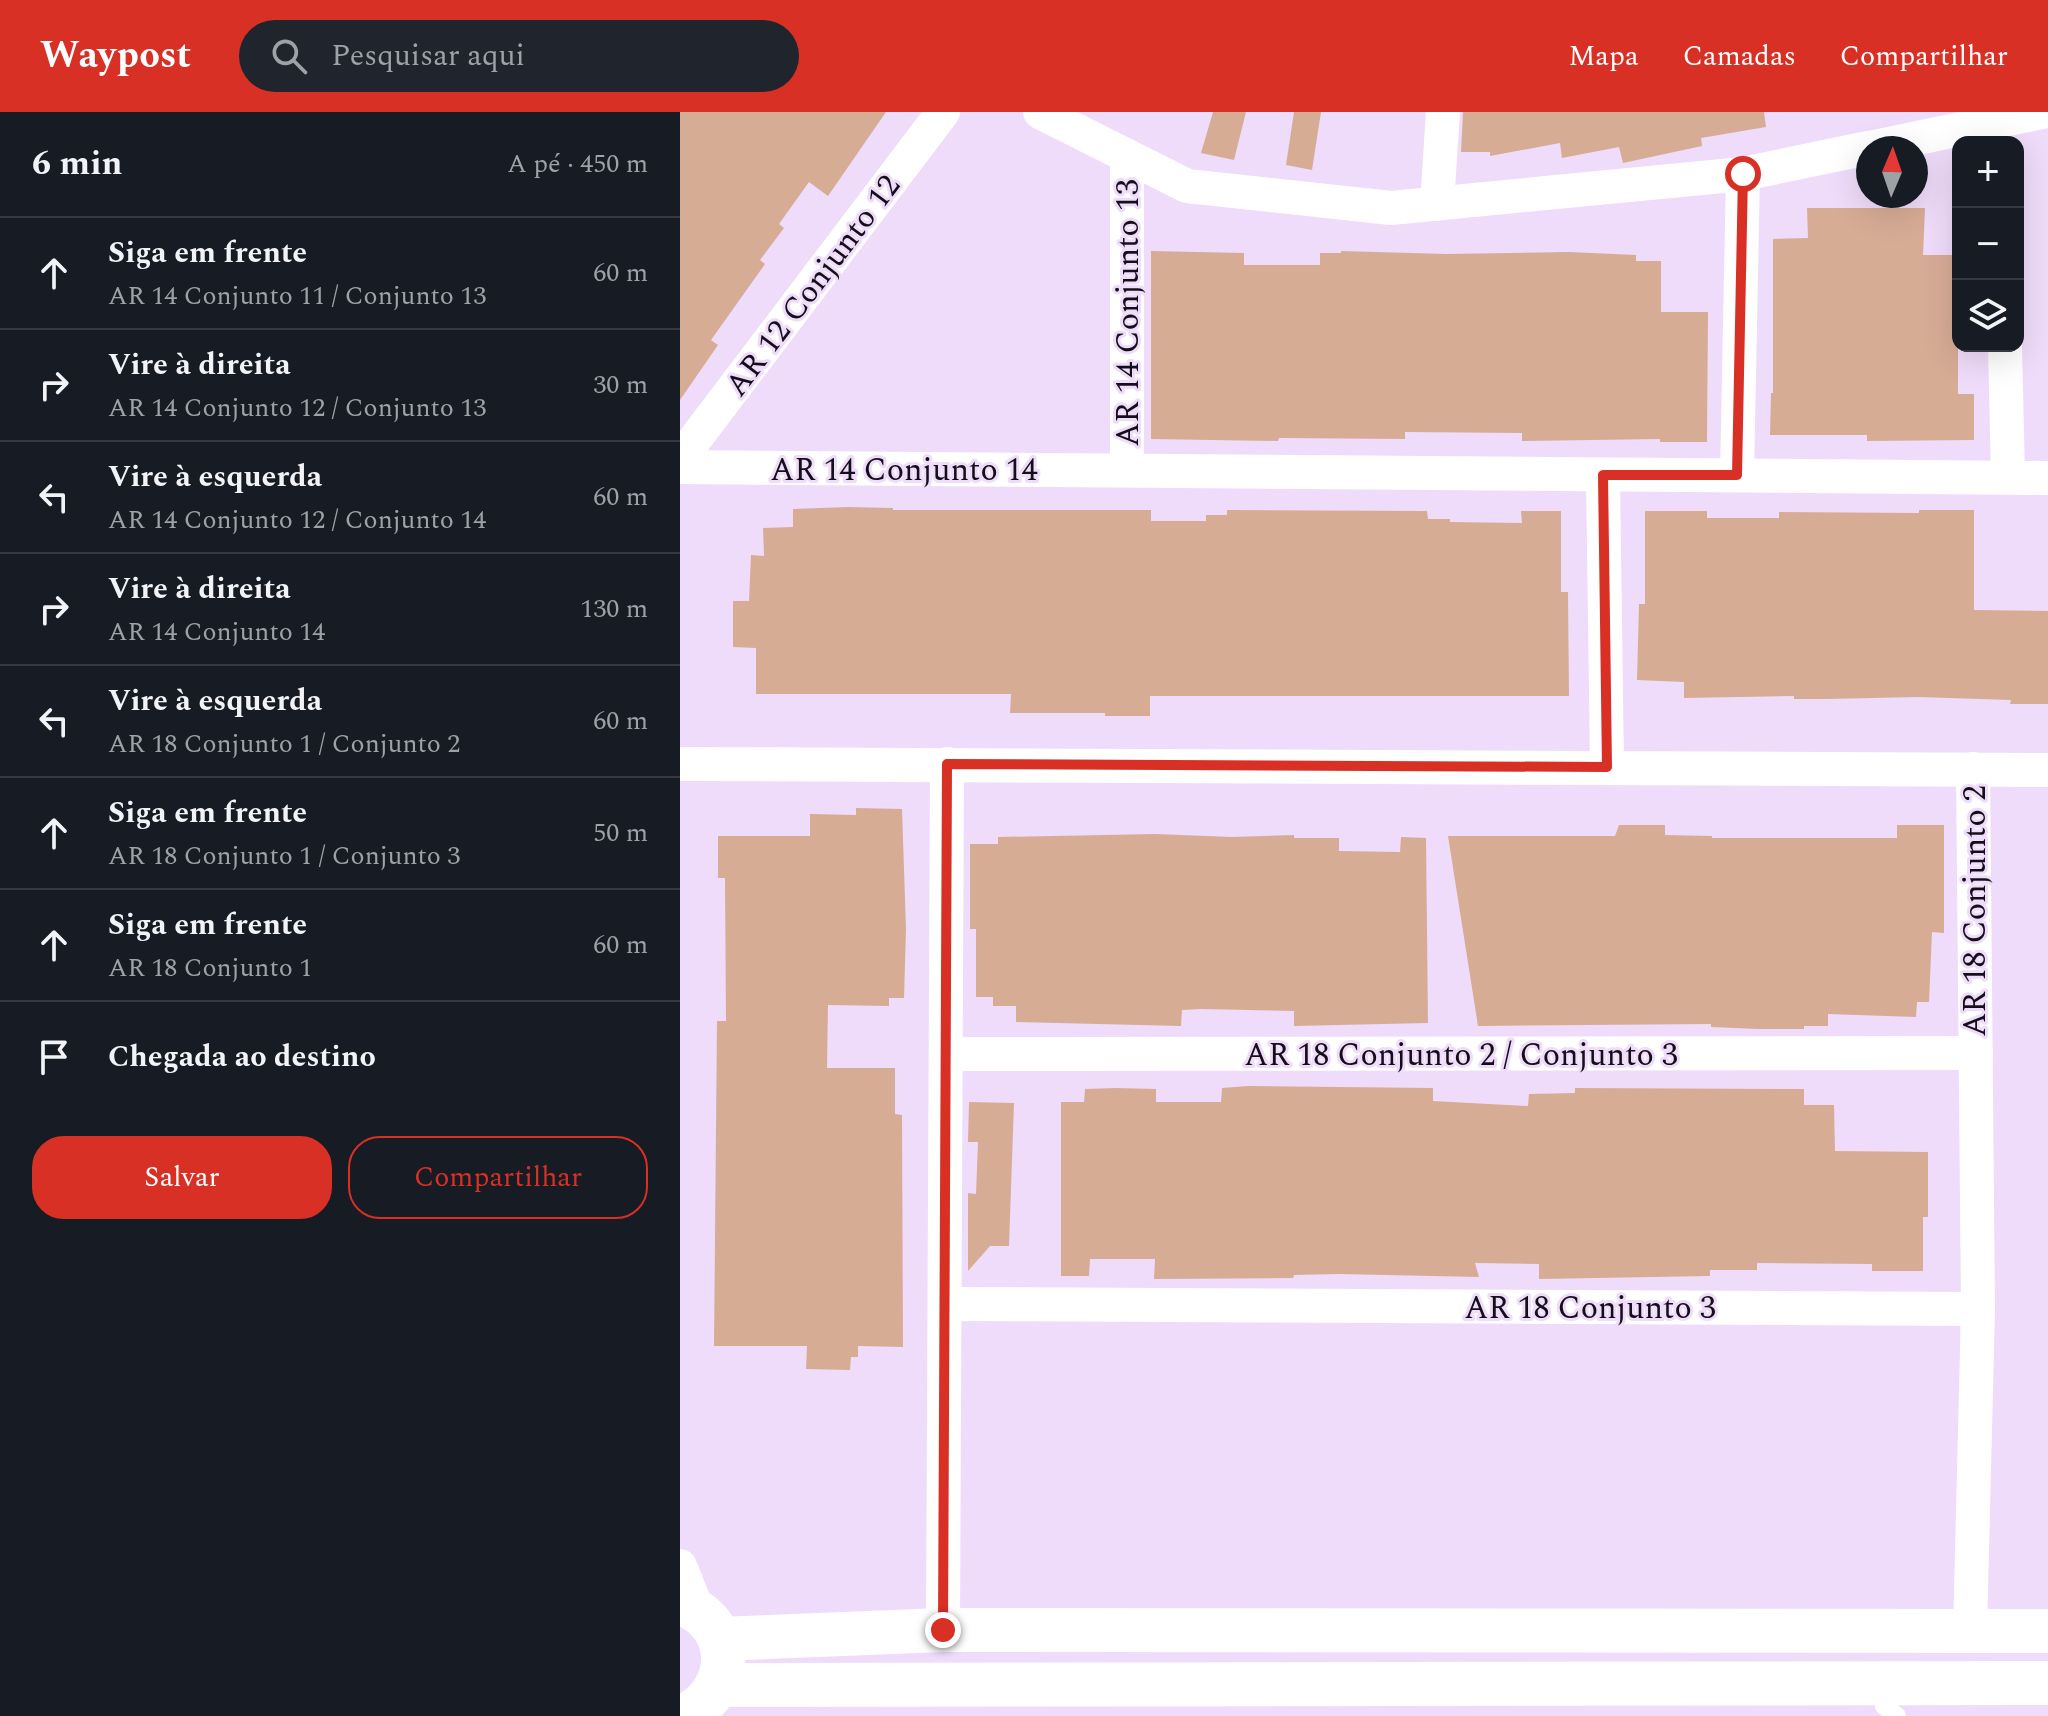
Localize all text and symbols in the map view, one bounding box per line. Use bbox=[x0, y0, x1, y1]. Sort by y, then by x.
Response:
search box bbox=[239, 20, 799, 92]
text: Waypost bbox=[40, 27, 191, 85]
text: Pesquisar aqui bbox=[331, 33, 525, 79]
icon: search bbox=[267, 34, 311, 78]
text: Mapa bbox=[1568, 35, 1639, 78]
text: Camadas bbox=[1683, 35, 1796, 78]
text: Compartilhar bbox=[1840, 35, 2008, 78]
north arrow bbox=[1856, 136, 1928, 208]
map controls bbox=[1952, 136, 2024, 352]
button: + bbox=[1952, 136, 2024, 208]
text: 6 min bbox=[32, 138, 122, 190]
text: A pé · 450 m bbox=[507, 144, 648, 184]
route start bbox=[1725, 156, 1761, 192]
street label: AR 12 Conjunto 12 bbox=[713, 164, 913, 407]
street label: AR 14 Conjunto 13 bbox=[1104, 179, 1153, 447]
button: − bbox=[1952, 208, 2024, 280]
text: Siga em frente bbox=[108, 230, 307, 276]
icon: ahead bbox=[32, 251, 76, 295]
text: 60 m bbox=[593, 253, 648, 293]
text: AR 14 Conjunto 11 / Conjunto 13 bbox=[108, 276, 486, 316]
button: layers bbox=[1952, 280, 2024, 352]
text: Vire à direita bbox=[108, 342, 291, 388]
icon: right bbox=[32, 363, 76, 407]
text: 30 m bbox=[593, 365, 648, 405]
text: AR 14 Conjunto 12 / Conjunto 13 bbox=[108, 388, 486, 428]
street label: AR 14 Conjunto 14 bbox=[770, 446, 1038, 495]
text: Vire à esquerda bbox=[108, 454, 322, 500]
icon: left bbox=[32, 475, 76, 519]
text: 60 m bbox=[593, 477, 648, 517]
text: AR 14 Conjunto 12 / Conjunto 14 bbox=[108, 500, 486, 540]
text: Vire à direita bbox=[108, 566, 291, 612]
icon: right bbox=[32, 587, 76, 631]
text: 130 m bbox=[580, 589, 648, 629]
text: AR 14 Conjunto 14 bbox=[108, 612, 325, 652]
text: Vire à esquerda bbox=[108, 678, 322, 724]
icon: left bbox=[32, 699, 76, 743]
text: 60 m bbox=[593, 701, 648, 741]
text: AR 18 Conjunto 1 / Conjunto 2 bbox=[108, 724, 460, 764]
street label: AR 18 Conjunto 2 bbox=[1951, 785, 2000, 1037]
text: Siga em frente bbox=[108, 790, 307, 836]
icon: ahead bbox=[32, 811, 76, 855]
text: 50 m bbox=[593, 813, 648, 853]
text: AR 18 Conjunto 1 / Conjunto 3 bbox=[108, 836, 460, 876]
text: Siga em frente bbox=[108, 902, 307, 948]
icon: ahead bbox=[32, 923, 76, 967]
text: 60 m bbox=[593, 925, 648, 965]
text: AR 18 Conjunto 1 bbox=[108, 948, 312, 988]
street label: AR 18 Conjunto 2 / Conjunto 3 bbox=[1244, 1031, 1678, 1080]
text: Chegada ao destino bbox=[108, 1034, 376, 1080]
icon: arrive bbox=[32, 1035, 76, 1079]
button: Salvar bbox=[32, 1136, 332, 1219]
button: Compartilhar bbox=[348, 1136, 648, 1219]
street label: AR 18 Conjunto 3 bbox=[1464, 1284, 1716, 1333]
route end bbox=[925, 1612, 961, 1648]

